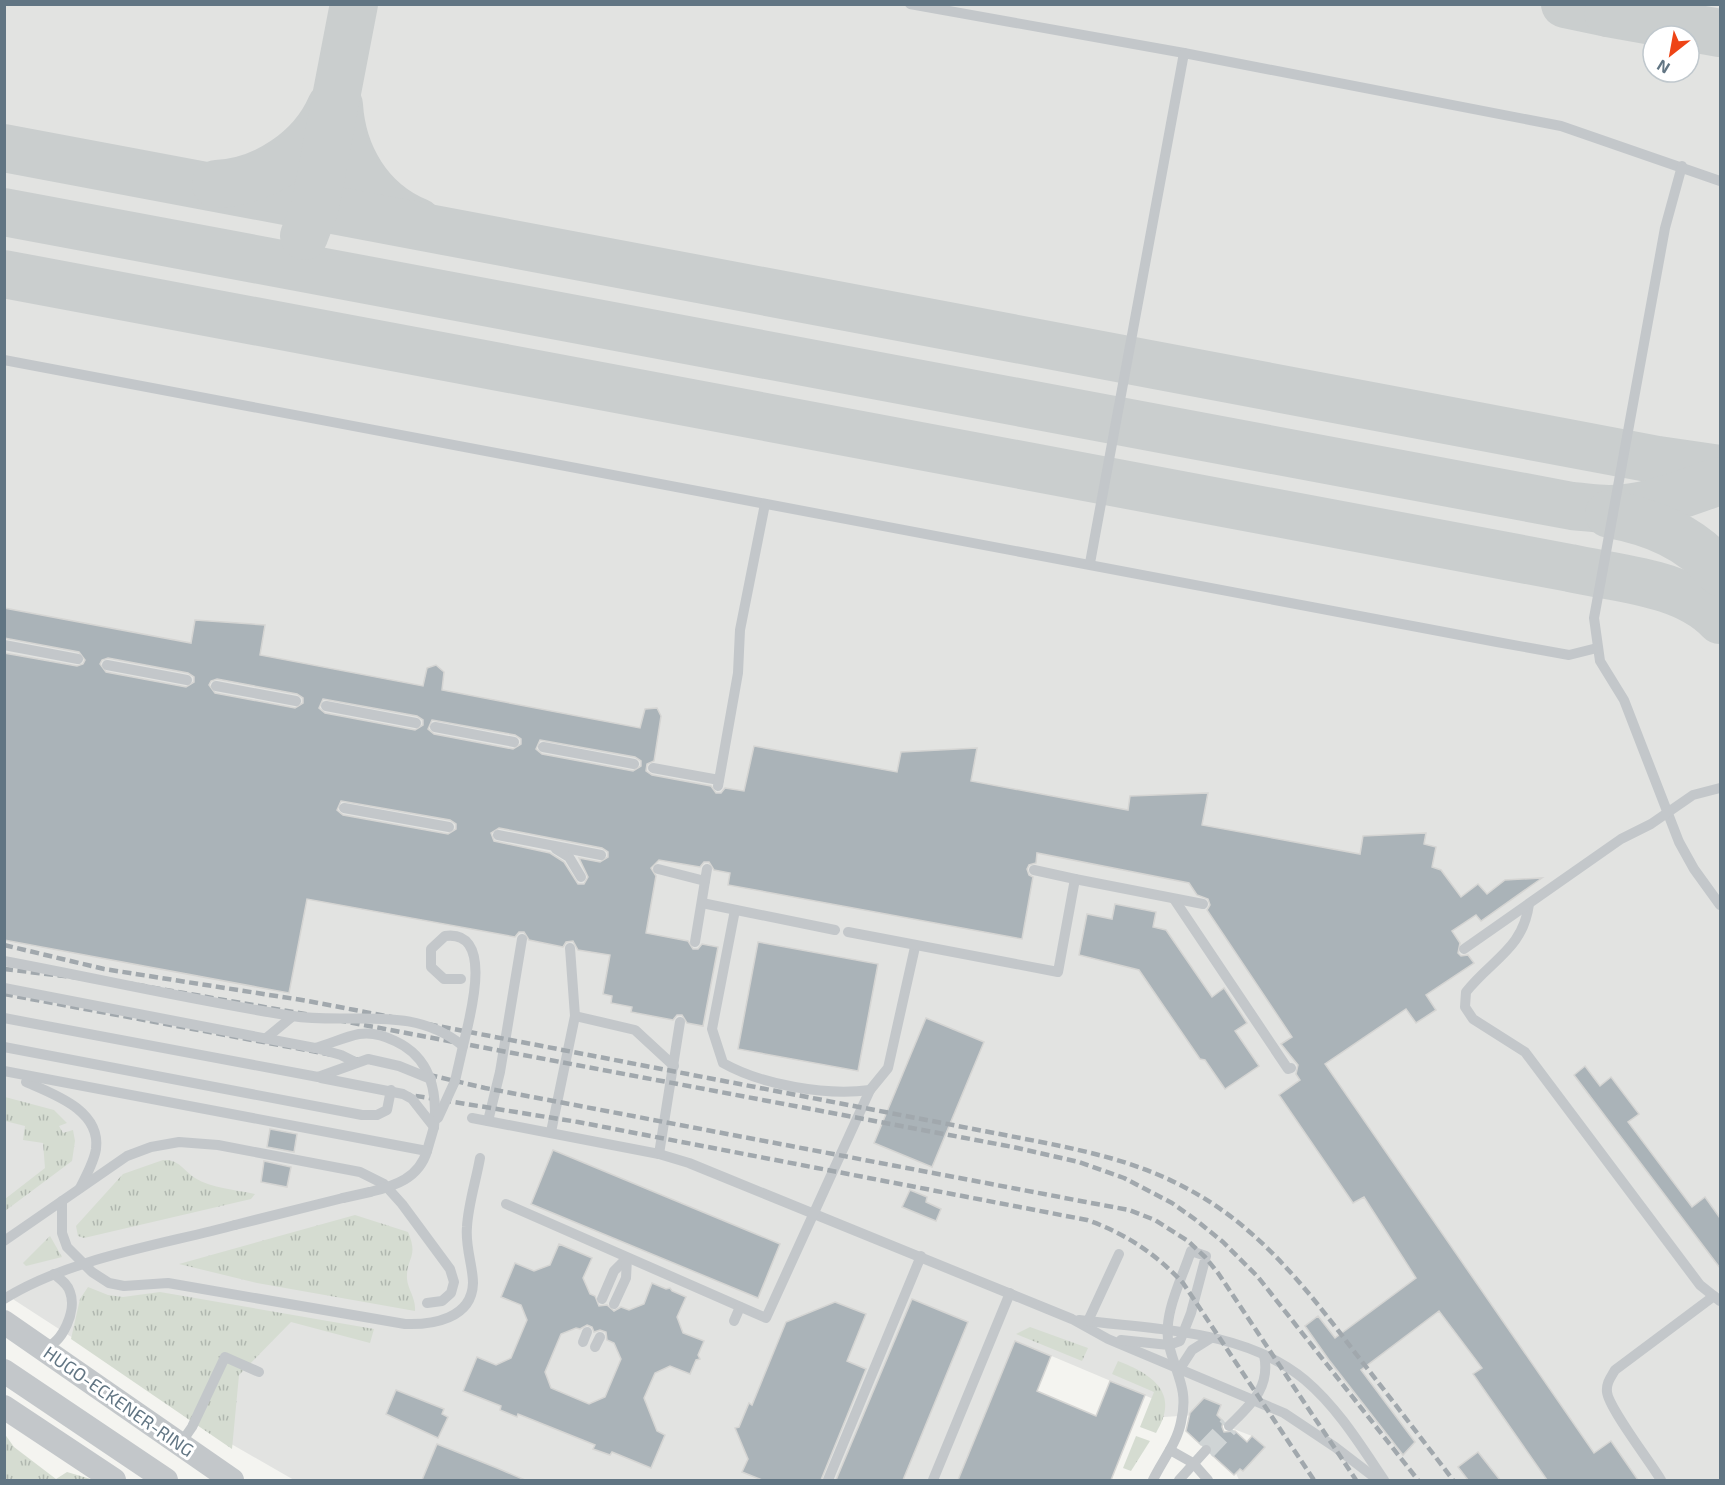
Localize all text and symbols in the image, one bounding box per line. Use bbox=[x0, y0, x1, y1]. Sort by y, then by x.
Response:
north arrow bbox=[1641, 24, 1701, 84]
text: N bbox=[1653, 56, 1673, 78]
street label: HUGO-ECKENER-RING bbox=[40, 1341, 198, 1461]

